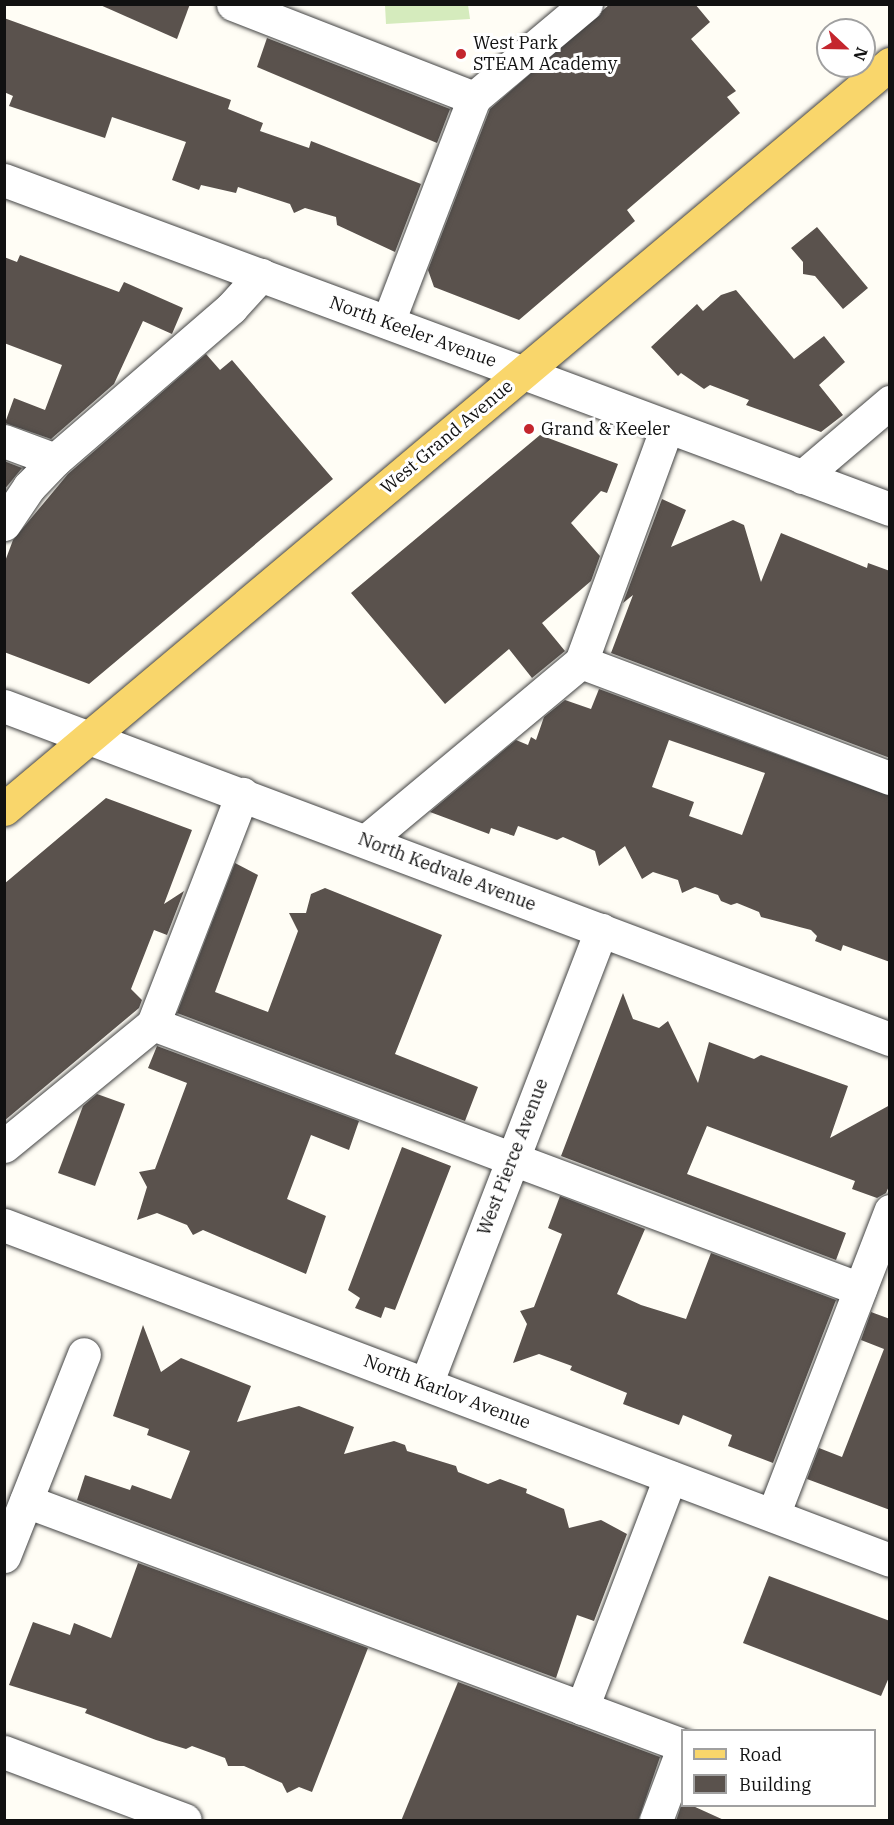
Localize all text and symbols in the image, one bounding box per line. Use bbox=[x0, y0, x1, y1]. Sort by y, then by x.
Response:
north arrow bbox=[816, 18, 876, 78]
place label: West Park STEAM Academy bbox=[473, 33, 617, 76]
text: N bbox=[849, 44, 872, 64]
marker: West Park STEAM Academy bbox=[454, 47, 468, 61]
street label: North Keeler Avenue bbox=[327, 292, 499, 372]
street label: West Grand Avenue bbox=[376, 375, 518, 499]
place label: Grand & Keeler bbox=[541, 418, 670, 440]
marker: Grand & Keeler bbox=[522, 422, 536, 436]
street label: North Kedvale Avenue bbox=[355, 828, 539, 916]
street label: West Pierce Avenue bbox=[473, 1076, 553, 1238]
street label: North Karlov Avenue bbox=[361, 1350, 533, 1434]
legend bbox=[681, 1729, 876, 1807]
text: Road bbox=[739, 1743, 782, 1766]
text: Building bbox=[739, 1773, 811, 1796]

